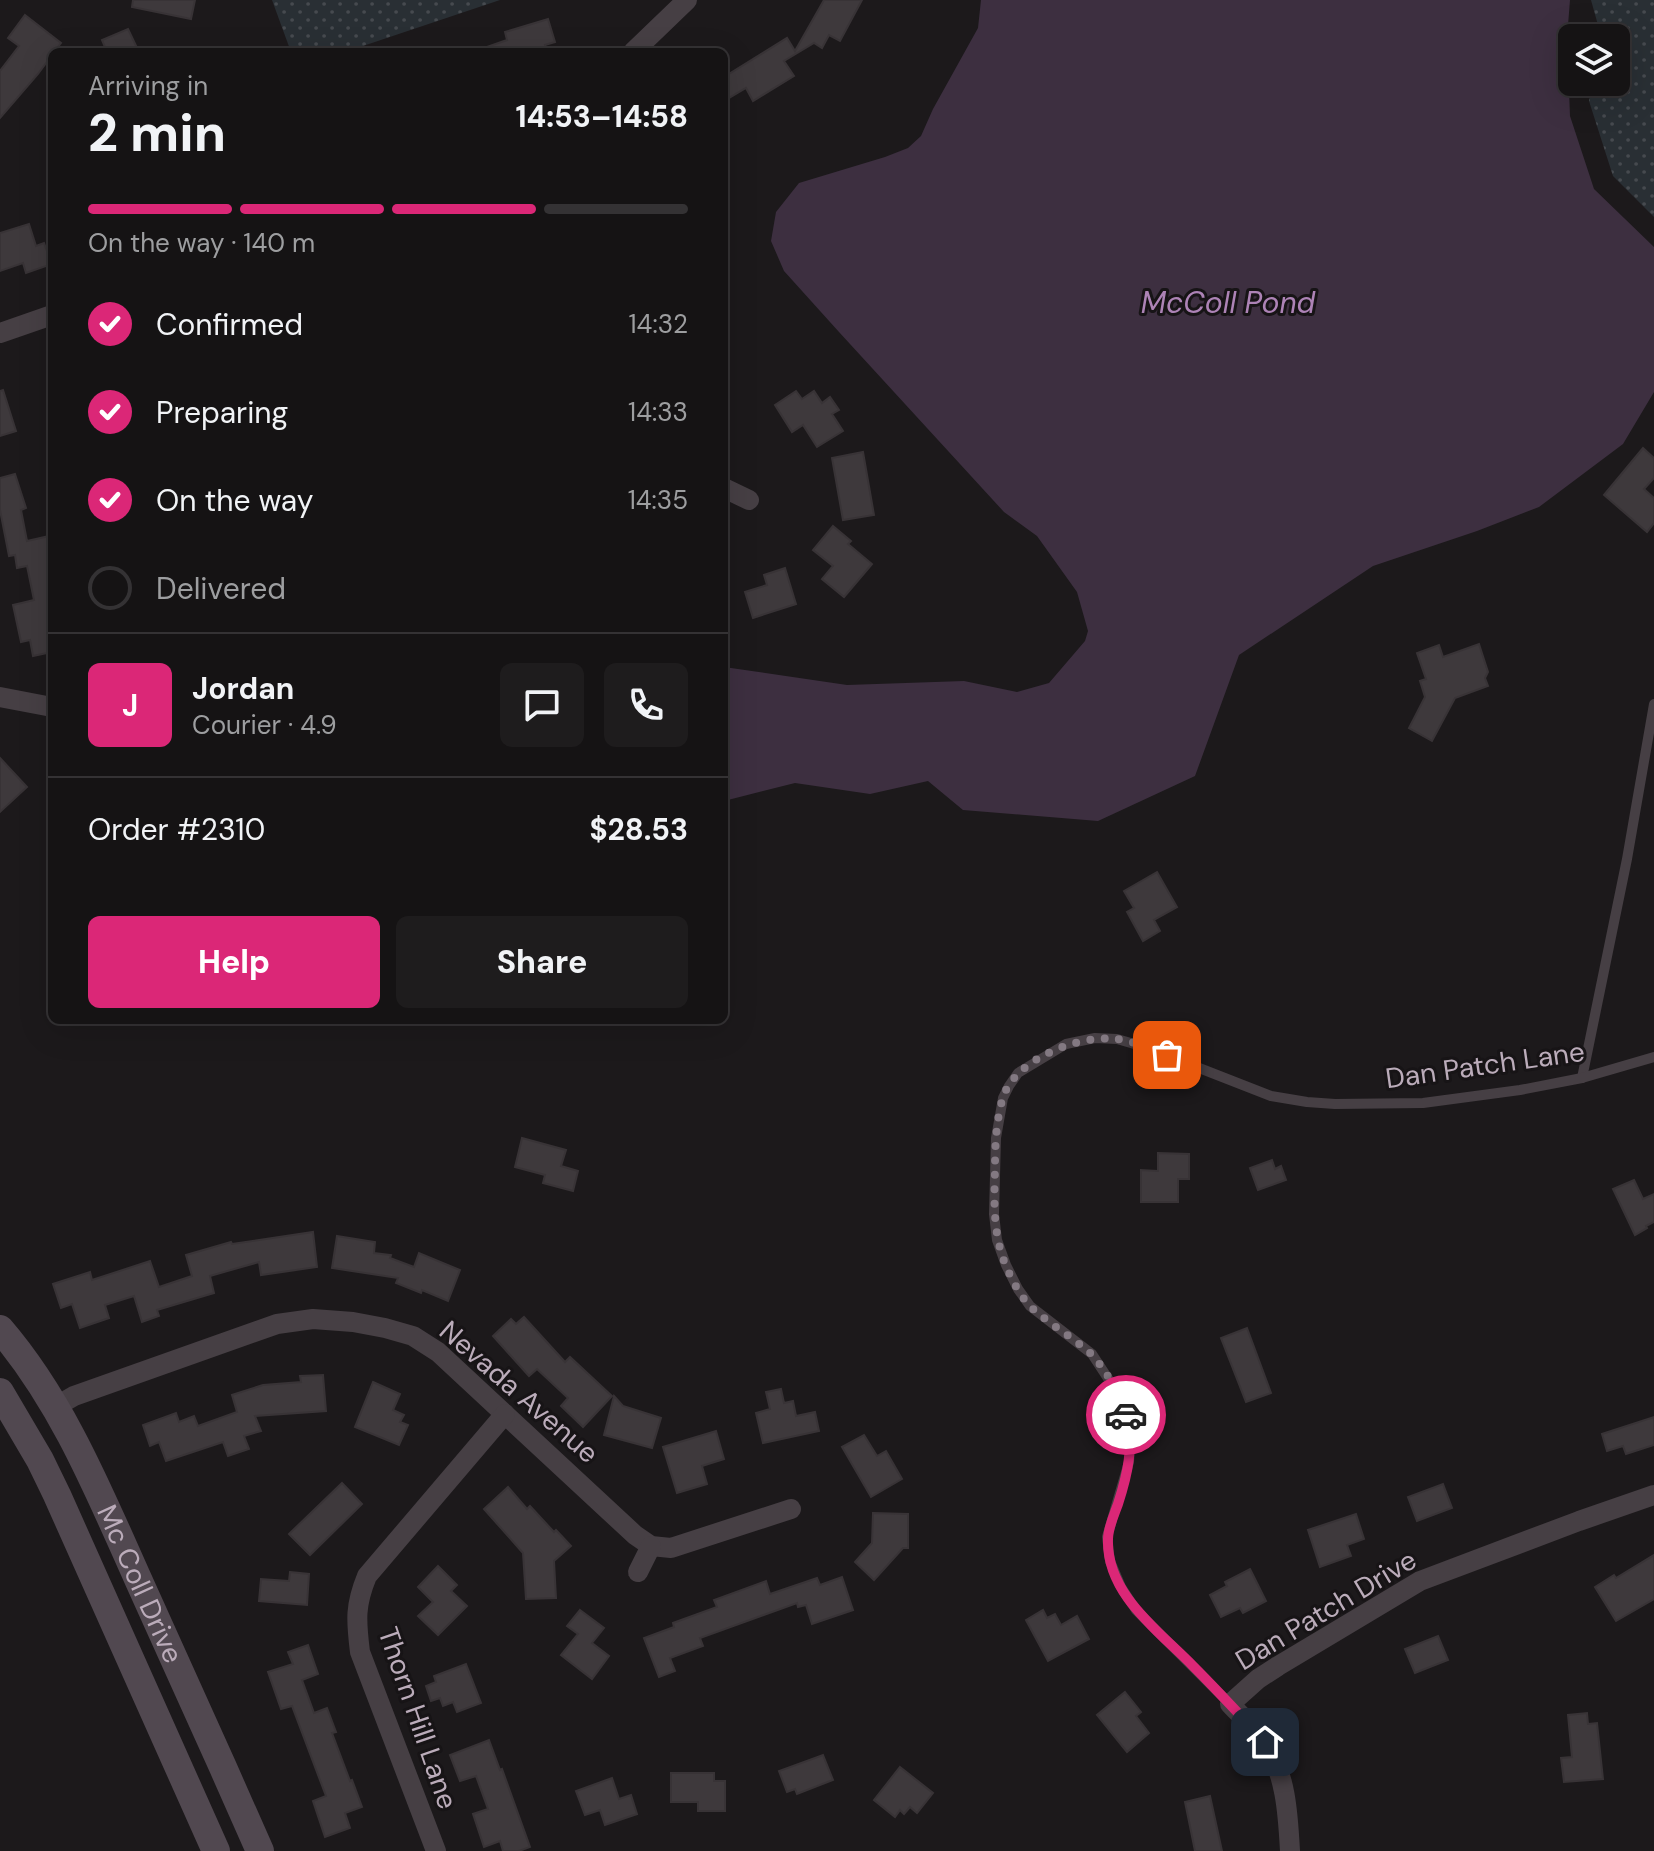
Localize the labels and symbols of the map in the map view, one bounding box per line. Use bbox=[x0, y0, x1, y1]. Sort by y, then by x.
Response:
water label: McColl Pond bbox=[1141, 283, 1317, 322]
pin bbox=[1133, 1021, 1201, 1089]
street label: Dan Patch Lane bbox=[1383, 1033, 1587, 1097]
street label: Nevada Avenue bbox=[432, 1313, 606, 1471]
courier bbox=[1086, 1375, 1166, 1455]
street label: Mc Coll Drive bbox=[89, 1499, 192, 1669]
street label: Dan Patch Drive bbox=[1229, 1541, 1423, 1679]
street label: Thorn Hill Lane bbox=[370, 1622, 466, 1814]
pin bbox=[1231, 1708, 1299, 1776]

